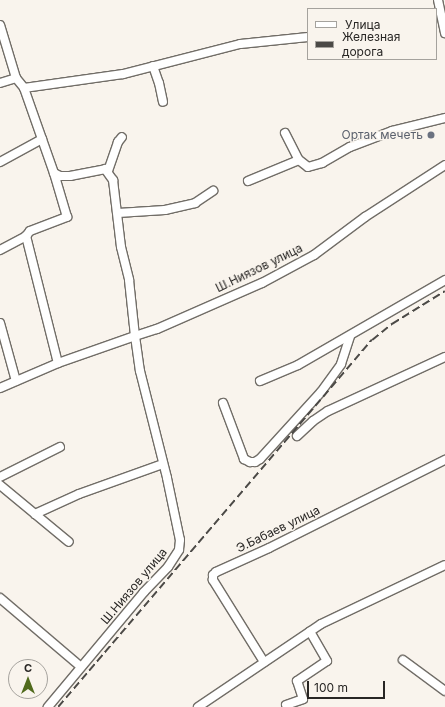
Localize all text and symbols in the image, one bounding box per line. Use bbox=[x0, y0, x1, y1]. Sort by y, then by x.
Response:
legend bbox=[307, 8, 437, 60]
text: Улица bbox=[345, 17, 380, 32]
text: Железная дорога bbox=[342, 29, 400, 59]
place label: Ортак мечеть bbox=[342, 128, 423, 142]
marker: Ортак мечеть bbox=[426, 130, 436, 140]
street label: Ш.Ниязов улица bbox=[213, 241, 305, 295]
street label: Э.Бабаев улица bbox=[234, 503, 322, 555]
street label: Ш.Ниязов улица bbox=[98, 545, 170, 627]
north arrow bbox=[8, 659, 48, 699]
text: С bbox=[24, 661, 32, 675]
scale bar bbox=[309, 673, 387, 699]
text: 100 m bbox=[314, 680, 348, 695]

